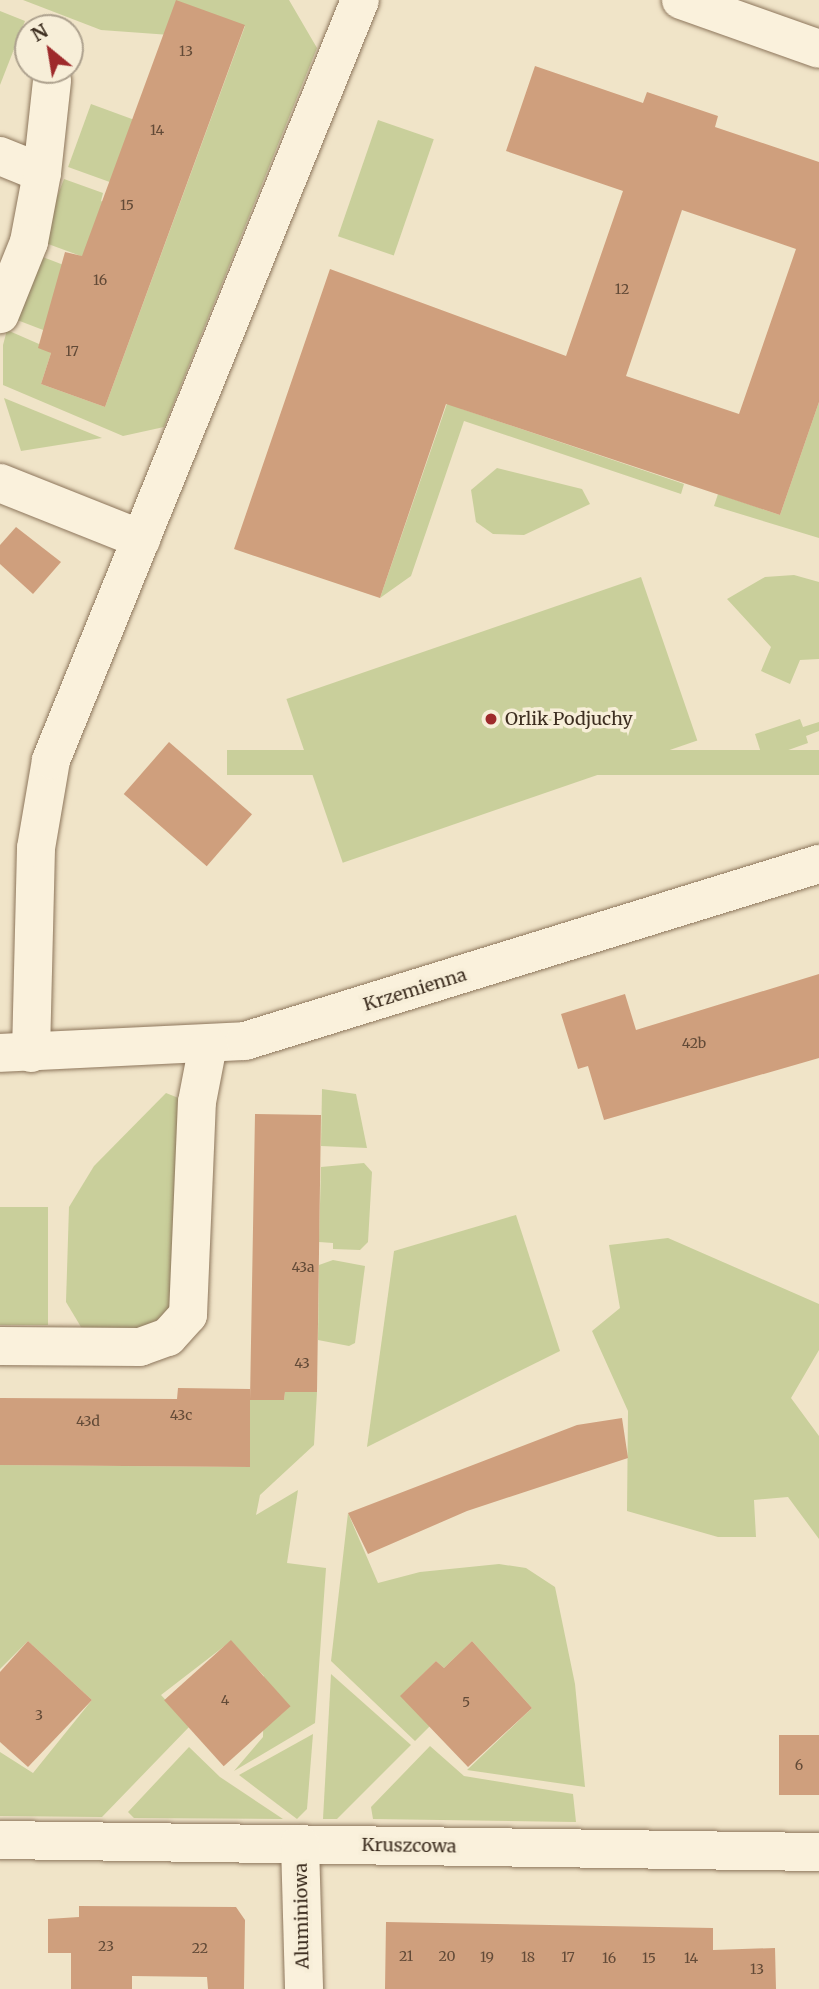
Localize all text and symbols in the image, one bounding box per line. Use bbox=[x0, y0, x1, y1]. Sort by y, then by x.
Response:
north arrow bbox=[14, 14, 84, 84]
text: N bbox=[27, 18, 52, 47]
house number: 13 bbox=[179, 43, 193, 59]
house number: 14 bbox=[150, 122, 164, 138]
house number: 15 bbox=[120, 197, 134, 213]
house number: 16 bbox=[93, 272, 107, 288]
house number: 12 bbox=[615, 281, 629, 297]
house number: 17 bbox=[65, 343, 79, 359]
place label: Orlik Podjuchy bbox=[505, 708, 633, 730]
marker: Orlik Podjuchy bbox=[483, 711, 499, 727]
street label: Krzemienna bbox=[361, 964, 469, 1016]
house number: 42b bbox=[682, 1035, 706, 1051]
house number: 43a bbox=[292, 1259, 314, 1275]
house number: 43 bbox=[294, 1355, 310, 1371]
house number: 43c bbox=[170, 1407, 192, 1423]
house number: 43d bbox=[76, 1413, 100, 1429]
house number: 4 bbox=[221, 1692, 229, 1708]
house number: 5 bbox=[462, 1694, 470, 1710]
house number: 3 bbox=[35, 1707, 43, 1723]
house number: 6 bbox=[795, 1757, 803, 1773]
street label: Kruszcowa bbox=[361, 1834, 457, 1858]
street label: Aluminiowa bbox=[290, 1863, 314, 1969]
house number: 23 bbox=[98, 1938, 114, 1954]
house number: 22 bbox=[192, 1940, 208, 1956]
house number: 21 bbox=[399, 1948, 413, 1964]
house number: 20 bbox=[438, 1948, 456, 1964]
house number: 19 bbox=[480, 1949, 494, 1965]
house number: 18 bbox=[521, 1949, 535, 1965]
house number: 17 bbox=[561, 1949, 575, 1965]
house number: 16 bbox=[602, 1950, 616, 1966]
house number: 15 bbox=[642, 1950, 656, 1966]
house number: 14 bbox=[684, 1950, 698, 1966]
house number: 13 bbox=[750, 1961, 764, 1977]

